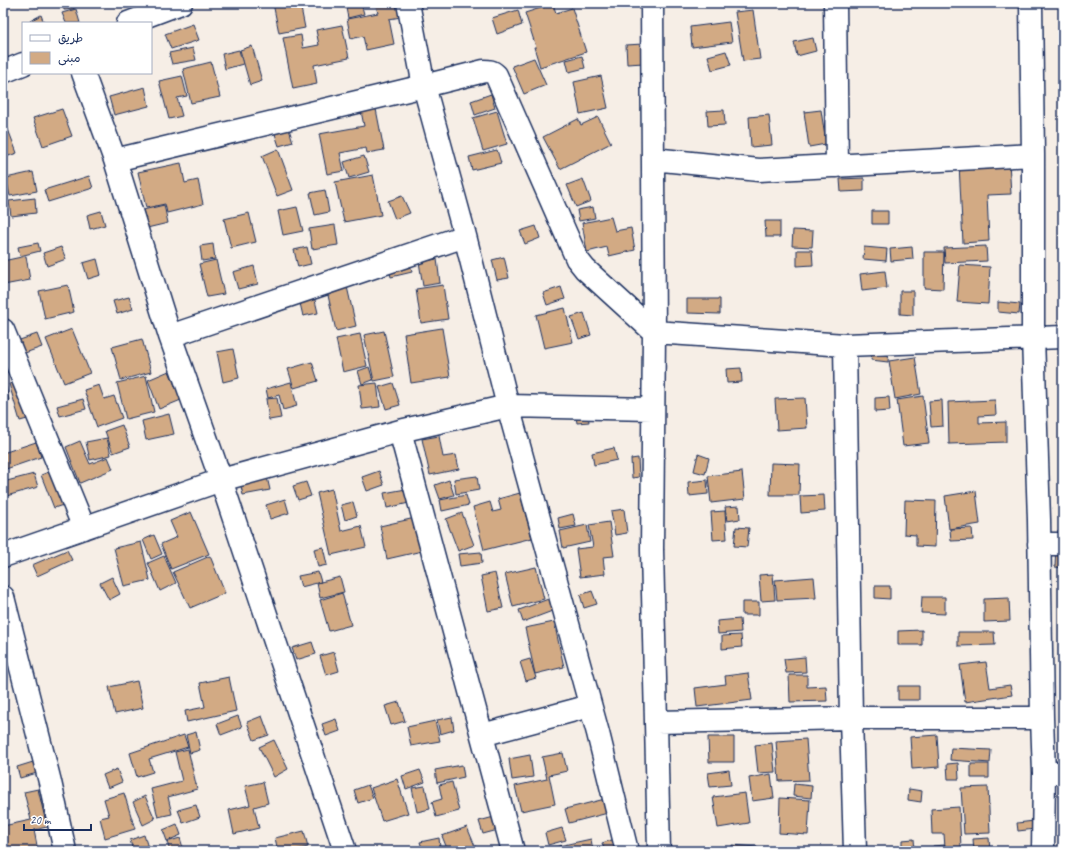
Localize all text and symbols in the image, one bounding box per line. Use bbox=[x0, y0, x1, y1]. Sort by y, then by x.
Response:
legend bbox=[22, 22, 152, 74]
text: طريق bbox=[58, 30, 83, 46]
text: مبنى bbox=[58, 50, 81, 66]
scale bar bbox=[24, 806, 91, 832]
text: 20 m bbox=[30, 812, 52, 828]

